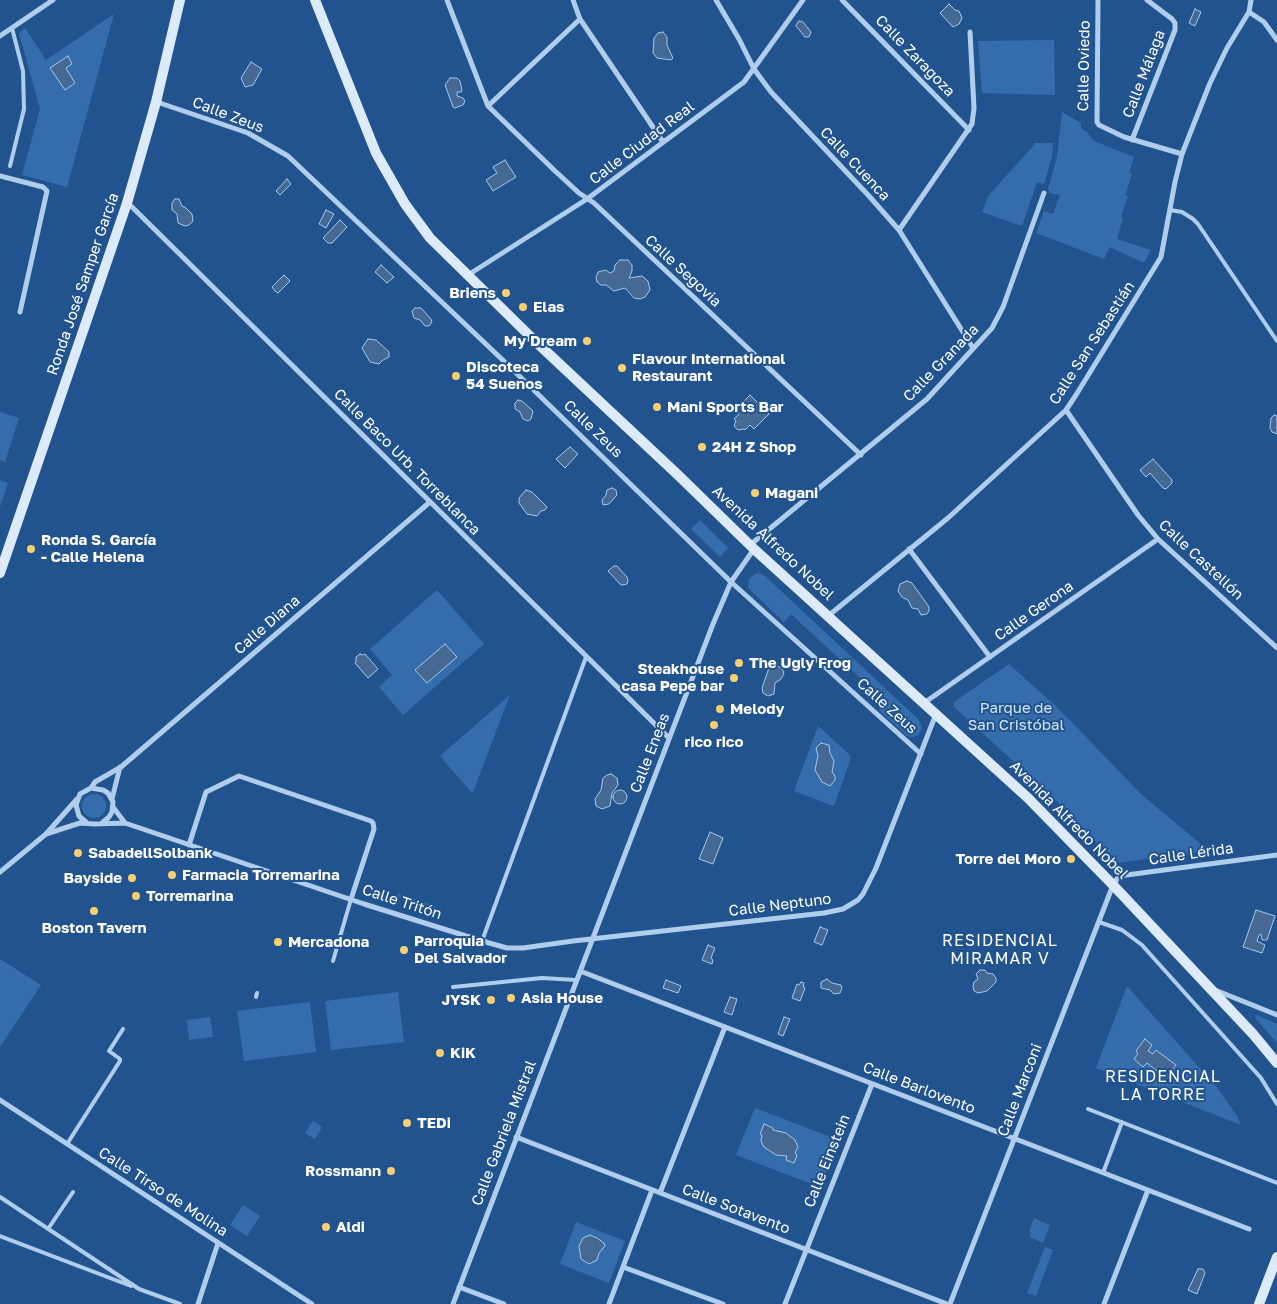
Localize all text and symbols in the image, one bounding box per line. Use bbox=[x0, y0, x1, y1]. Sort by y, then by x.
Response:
street label: Calle Zaragoza bbox=[872, 11, 958, 101]
street label: Calle Oviedo bbox=[1074, 20, 1094, 112]
street label: Calle Málaga bbox=[1119, 27, 1169, 121]
street label: Calle Zeus bbox=[190, 93, 266, 137]
street label: Calle Ciudad Real bbox=[586, 98, 698, 188]
street label: Calle Cuenca bbox=[816, 123, 894, 205]
street label: Ronda José Samper García bbox=[43, 190, 123, 378]
street label: Calle Segovia bbox=[641, 231, 725, 311]
street label: Calle San Sebastián bbox=[1045, 278, 1139, 408]
place label: Briens bbox=[449, 284, 496, 302]
marker: Briens bbox=[500, 287, 512, 299]
place label: Elas bbox=[533, 298, 564, 316]
marker: Elas bbox=[517, 301, 529, 313]
street label: Calle Granada bbox=[900, 321, 982, 405]
place label: My Dream bbox=[504, 332, 577, 350]
marker: My Dream bbox=[581, 335, 593, 347]
place label: Flavour International Restaurant bbox=[632, 350, 785, 385]
place label: Discoteca 54 Suenos bbox=[466, 358, 543, 393]
marker: Flavour International Restaurant bbox=[616, 362, 628, 374]
marker: Discoteca 54 Suenos bbox=[450, 370, 462, 382]
street label: Calle Baco Urb. Torreblanca bbox=[330, 385, 484, 539]
street label: Calle Zeus bbox=[560, 396, 626, 462]
place label: Mani Sports Bar bbox=[667, 398, 784, 416]
marker: Mani Sports Bar bbox=[651, 401, 663, 413]
place label: 24H Z Shop bbox=[712, 438, 796, 456]
marker: 24H Z Shop bbox=[696, 441, 708, 453]
street label: Avenida Alfredo Nobel bbox=[708, 482, 838, 604]
place label: Magani bbox=[765, 484, 818, 502]
marker: Magani bbox=[749, 487, 761, 499]
street label: Calle Castellón bbox=[1155, 516, 1247, 604]
place label: Ronda S. García - Calle Helena bbox=[41, 531, 156, 566]
marker: Ronda S. García - Calle Helena bbox=[25, 543, 37, 555]
street label: Calle Gerona bbox=[991, 577, 1077, 645]
street label: Calle Diana bbox=[230, 592, 304, 658]
place label: The Ugly Frog bbox=[749, 654, 851, 672]
marker: The Ugly Frog bbox=[733, 657, 745, 669]
place label: Steakhouse casa Pepe bar bbox=[621, 660, 724, 695]
marker: Steakhouse casa Pepe bar bbox=[728, 672, 740, 684]
street label: Calle Zeus bbox=[853, 674, 921, 738]
park label: Parque de San Cristóbal bbox=[968, 699, 1064, 734]
place label: Melody bbox=[730, 700, 784, 718]
marker: Melody bbox=[714, 703, 726, 715]
street label: Calle Eneas bbox=[627, 711, 673, 795]
marker: rico rico bbox=[708, 719, 720, 731]
place label: rico rico bbox=[685, 733, 743, 751]
street label: Avenida Alfredo Nobel bbox=[1006, 757, 1132, 883]
street label: Calle Lérida bbox=[1148, 839, 1234, 869]
place label: SabadellSolbank bbox=[88, 844, 213, 862]
marker: SabadellSolbank bbox=[72, 847, 84, 859]
place label: Torre del Moro bbox=[956, 850, 1061, 868]
marker: Torre del Moro bbox=[1065, 853, 1077, 865]
place label: Farmacia Torremarina bbox=[182, 866, 340, 884]
place label: Bayside bbox=[64, 869, 122, 887]
marker: Farmacia Torremarina bbox=[166, 869, 178, 881]
marker: Bayside bbox=[126, 872, 138, 884]
street label: Calle Tritón bbox=[360, 881, 444, 923]
place label: Torremarina bbox=[146, 887, 233, 905]
marker: Torremarina bbox=[130, 890, 142, 902]
street label: Calle Neptuno bbox=[728, 890, 832, 920]
marker: Boston Tavern bbox=[88, 905, 100, 917]
place label: Boston Tavern bbox=[41, 919, 147, 937]
district label: RESIDENCIAL MIRAMAR V bbox=[941, 931, 1059, 969]
place label: Parroquia Del Salvador bbox=[414, 932, 507, 967]
place label: Mercadona bbox=[288, 933, 369, 951]
marker: Mercadona bbox=[272, 936, 284, 948]
marker: Parroquia Del Salvador bbox=[398, 944, 410, 956]
place label: Asia House bbox=[521, 989, 603, 1007]
place label: JYSK bbox=[441, 991, 481, 1009]
marker: Asia House bbox=[505, 992, 517, 1004]
marker: JYSK bbox=[485, 994, 497, 1006]
street label: Calle Marconi bbox=[994, 1041, 1046, 1139]
place label: KiK bbox=[450, 1044, 476, 1062]
marker: KiK bbox=[434, 1047, 446, 1059]
street label: Calle Gabriela Mistral bbox=[468, 1058, 540, 1208]
street label: Calle Barlovento bbox=[860, 1058, 978, 1118]
district label: RESIDENCIAL LA TORRE bbox=[1104, 1067, 1222, 1105]
street label: Calle Einstein bbox=[800, 1112, 854, 1210]
place label: TEDi bbox=[417, 1114, 451, 1132]
marker: TEDi bbox=[401, 1117, 413, 1129]
street label: Calle Tirso de Molina bbox=[95, 1143, 231, 1241]
place label: Rossmann bbox=[305, 1162, 381, 1180]
marker: Rossmann bbox=[385, 1165, 397, 1177]
street label: Calle Sotavento bbox=[679, 1180, 793, 1238]
place label: Aldi bbox=[336, 1218, 365, 1236]
marker: Aldi bbox=[320, 1221, 332, 1233]

